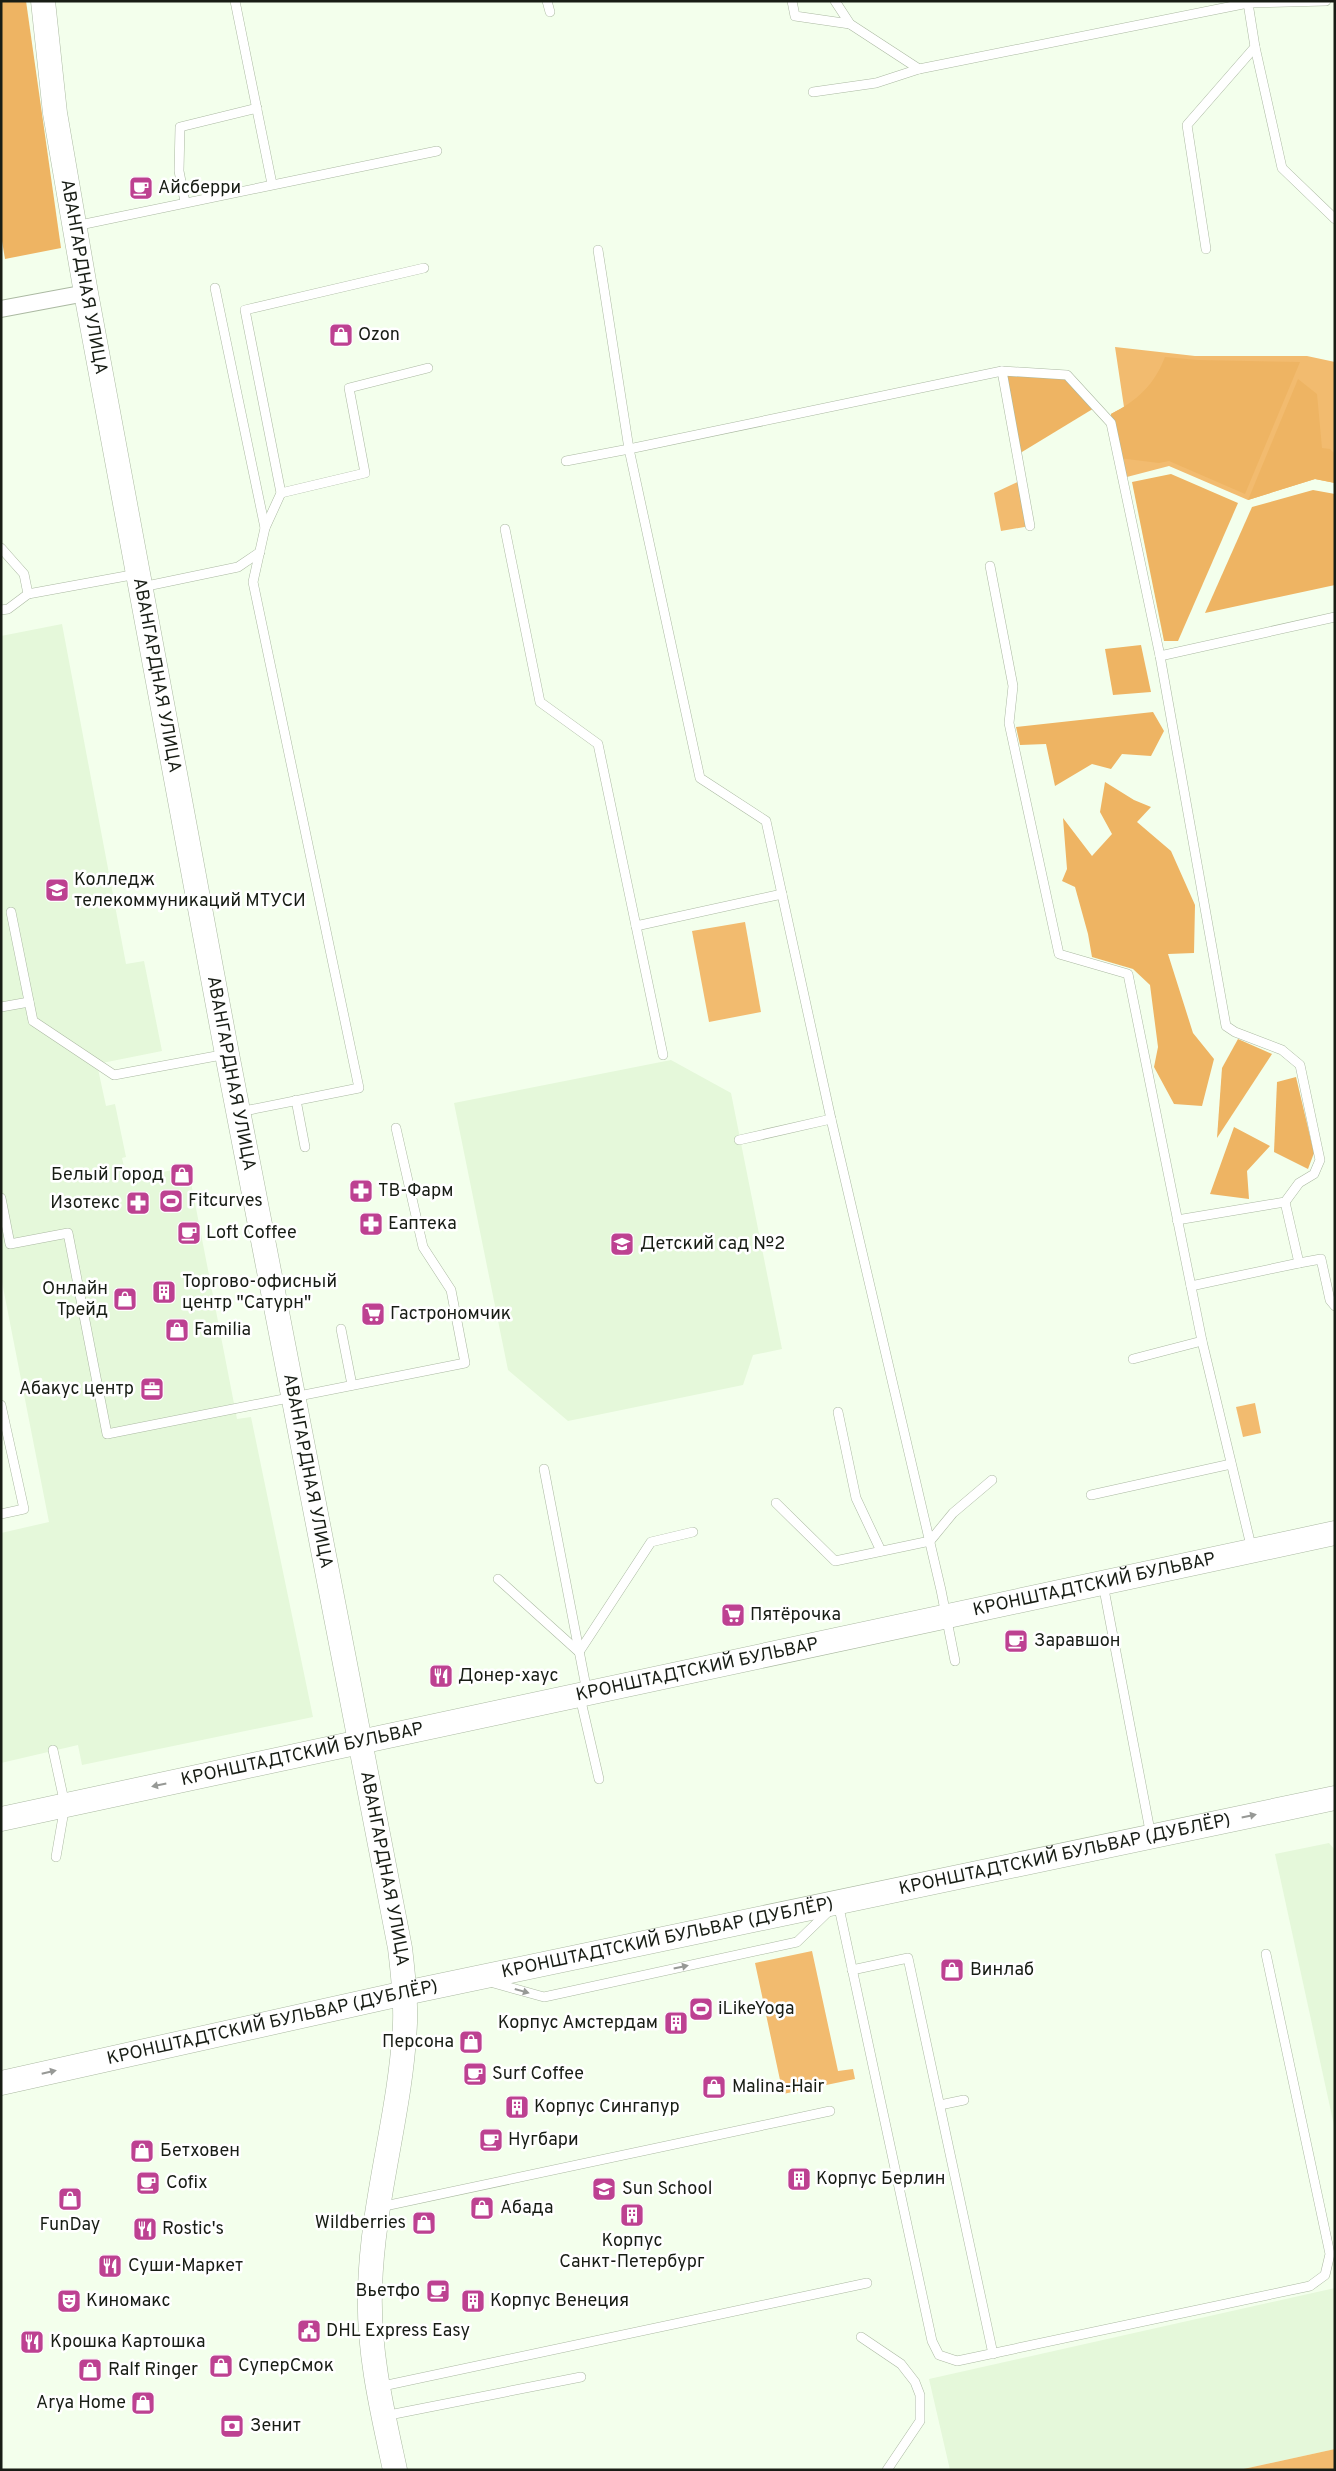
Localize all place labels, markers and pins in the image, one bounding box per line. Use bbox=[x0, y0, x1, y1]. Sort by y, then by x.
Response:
cafe icon: Айсберри bbox=[128, 175, 154, 201]
place label: Айсберри bbox=[158, 177, 241, 200]
shop icon: Ozon bbox=[328, 322, 354, 348]
place label: Ozon bbox=[358, 324, 400, 347]
place label: Колледж телекоммуникаций МТУСИ bbox=[74, 869, 306, 913]
school or university icon: Колледж телекоммуникаций МТУСИ bbox=[44, 877, 70, 903]
shop icon: Белый Город bbox=[169, 1162, 195, 1188]
place label: Белый Город bbox=[51, 1164, 164, 1187]
pharmacy icon: ТВ-Фарм bbox=[348, 1178, 374, 1204]
place label: ТВ-Фарм bbox=[378, 1180, 453, 1203]
sports icon: Fitcurves bbox=[158, 1188, 184, 1214]
pharmacy icon: Изотекс bbox=[125, 1190, 151, 1216]
place label: Fitcurves bbox=[188, 1190, 263, 1213]
place label: Изотекс bbox=[50, 1192, 120, 1215]
pharmacy icon: Еаптека bbox=[358, 1211, 384, 1237]
place label: Еаптека bbox=[388, 1213, 457, 1236]
cafe icon: Loft Coffee bbox=[176, 1220, 202, 1246]
place label: Loft Coffee bbox=[206, 1222, 297, 1245]
school or university icon: Детский сад №2 bbox=[609, 1231, 635, 1257]
place label: Детский сад №2 bbox=[640, 1233, 785, 1256]
place label: Торгово-офисный центр "Сатурн" bbox=[182, 1271, 337, 1315]
place label: Онлайн Трейд bbox=[42, 1278, 108, 1322]
building icon: Торгово-офисный центр "Сатурн" bbox=[151, 1279, 177, 1305]
shop icon: Онлайн Трейд bbox=[112, 1286, 138, 1312]
supermarket icon: Гастрономчик bbox=[360, 1301, 386, 1327]
place label: Гастрономчик bbox=[390, 1303, 511, 1326]
shop icon: Familia bbox=[164, 1317, 190, 1343]
place label: Familia bbox=[194, 1319, 251, 1342]
office icon: Абакус центр bbox=[139, 1376, 165, 1402]
place label: Абакус центр bbox=[19, 1378, 134, 1401]
supermarket icon: Пятёрочка bbox=[720, 1602, 746, 1628]
place label: Пятёрочка bbox=[750, 1604, 841, 1627]
cafe icon: Заравшон bbox=[1003, 1628, 1029, 1654]
place label: Заравшон bbox=[1034, 1630, 1120, 1653]
restaurant icon: Донер-хаус bbox=[428, 1663, 454, 1689]
place label: Донер-хаус bbox=[458, 1665, 559, 1688]
shop icon: Винлаб bbox=[939, 1957, 965, 1983]
place label: Винлаб bbox=[970, 1959, 1034, 1982]
sports icon: iLikeYoga bbox=[688, 1996, 714, 2022]
place label: iLikeYoga bbox=[718, 1998, 794, 2021]
building icon: Корпус Амстердам bbox=[663, 2010, 689, 2036]
place label: Корпус Амстердам bbox=[498, 2012, 658, 2035]
shop icon: Персона bbox=[458, 2029, 484, 2055]
place label: Персона bbox=[382, 2031, 454, 2054]
cafe icon: Surf Coffee bbox=[462, 2061, 488, 2087]
place label: Surf Coffee bbox=[492, 2063, 584, 2086]
shop icon: Malina-Hair bbox=[701, 2074, 727, 2100]
place label: Malina-Hair bbox=[732, 2076, 824, 2099]
building icon: Корпус Сингапур bbox=[504, 2094, 530, 2120]
place label: Корпус Сингапур bbox=[534, 2096, 680, 2119]
cafe icon: Нугбари bbox=[478, 2127, 504, 2153]
place label: Нугбари bbox=[508, 2129, 579, 2152]
shop icon: Бетховен bbox=[129, 2138, 155, 2164]
place label: Бетховен bbox=[160, 2140, 240, 2163]
building icon: Корпус Берлин bbox=[786, 2166, 812, 2192]
place label: Корпус Берлин bbox=[816, 2168, 945, 2191]
cafe icon: Cofix bbox=[135, 2170, 161, 2196]
place label: Cofix bbox=[166, 2172, 208, 2195]
school or university icon: Sun School bbox=[591, 2176, 617, 2202]
place label: Sun School bbox=[622, 2178, 712, 2201]
shop icon: FunDay bbox=[57, 2186, 83, 2212]
shop icon: Абада bbox=[469, 2195, 495, 2221]
place label: Абада bbox=[500, 2197, 553, 2220]
building icon: Корпус Санкт-Петербург bbox=[619, 2202, 645, 2228]
shop icon: Wildberries bbox=[411, 2210, 437, 2236]
place label: Wildberries bbox=[315, 2212, 406, 2235]
place label: FunDay bbox=[40, 2214, 100, 2237]
restaurant icon: Rostic's bbox=[132, 2216, 158, 2242]
place label: Rostic's bbox=[162, 2218, 224, 2241]
place label: Корпус Санкт-Петербург bbox=[559, 2230, 705, 2274]
restaurant icon: Суши-Маркет bbox=[97, 2253, 123, 2279]
place label: Суши-Маркет bbox=[128, 2255, 243, 2278]
cafe icon: Вьетфо bbox=[425, 2278, 451, 2304]
place label: Вьетфо bbox=[356, 2280, 420, 2303]
theatre icon: Киномакс bbox=[56, 2288, 82, 2314]
building icon: Корпус Венеция bbox=[460, 2288, 486, 2314]
place label: Киномакс bbox=[86, 2290, 170, 2313]
place label: Корпус Венеция bbox=[490, 2290, 629, 2313]
public building icon: DHL Express Easy bbox=[296, 2318, 322, 2344]
place label: DHL Express Easy bbox=[326, 2320, 470, 2343]
restaurant icon: Крошка Картошка bbox=[19, 2329, 45, 2355]
place label: Крошка Картошка bbox=[50, 2331, 205, 2354]
shop icon: СуперСмок bbox=[208, 2353, 234, 2379]
place label: СуперСмок bbox=[238, 2355, 334, 2378]
shop icon: Ralf Ringer bbox=[77, 2357, 103, 2383]
place label: Ralf Ringer bbox=[108, 2359, 198, 2382]
shop icon: Arya Home bbox=[130, 2390, 156, 2416]
place label: Arya Home bbox=[36, 2392, 126, 2415]
bank icon: Зенит bbox=[219, 2413, 245, 2439]
place label: Зенит bbox=[250, 2415, 301, 2438]

